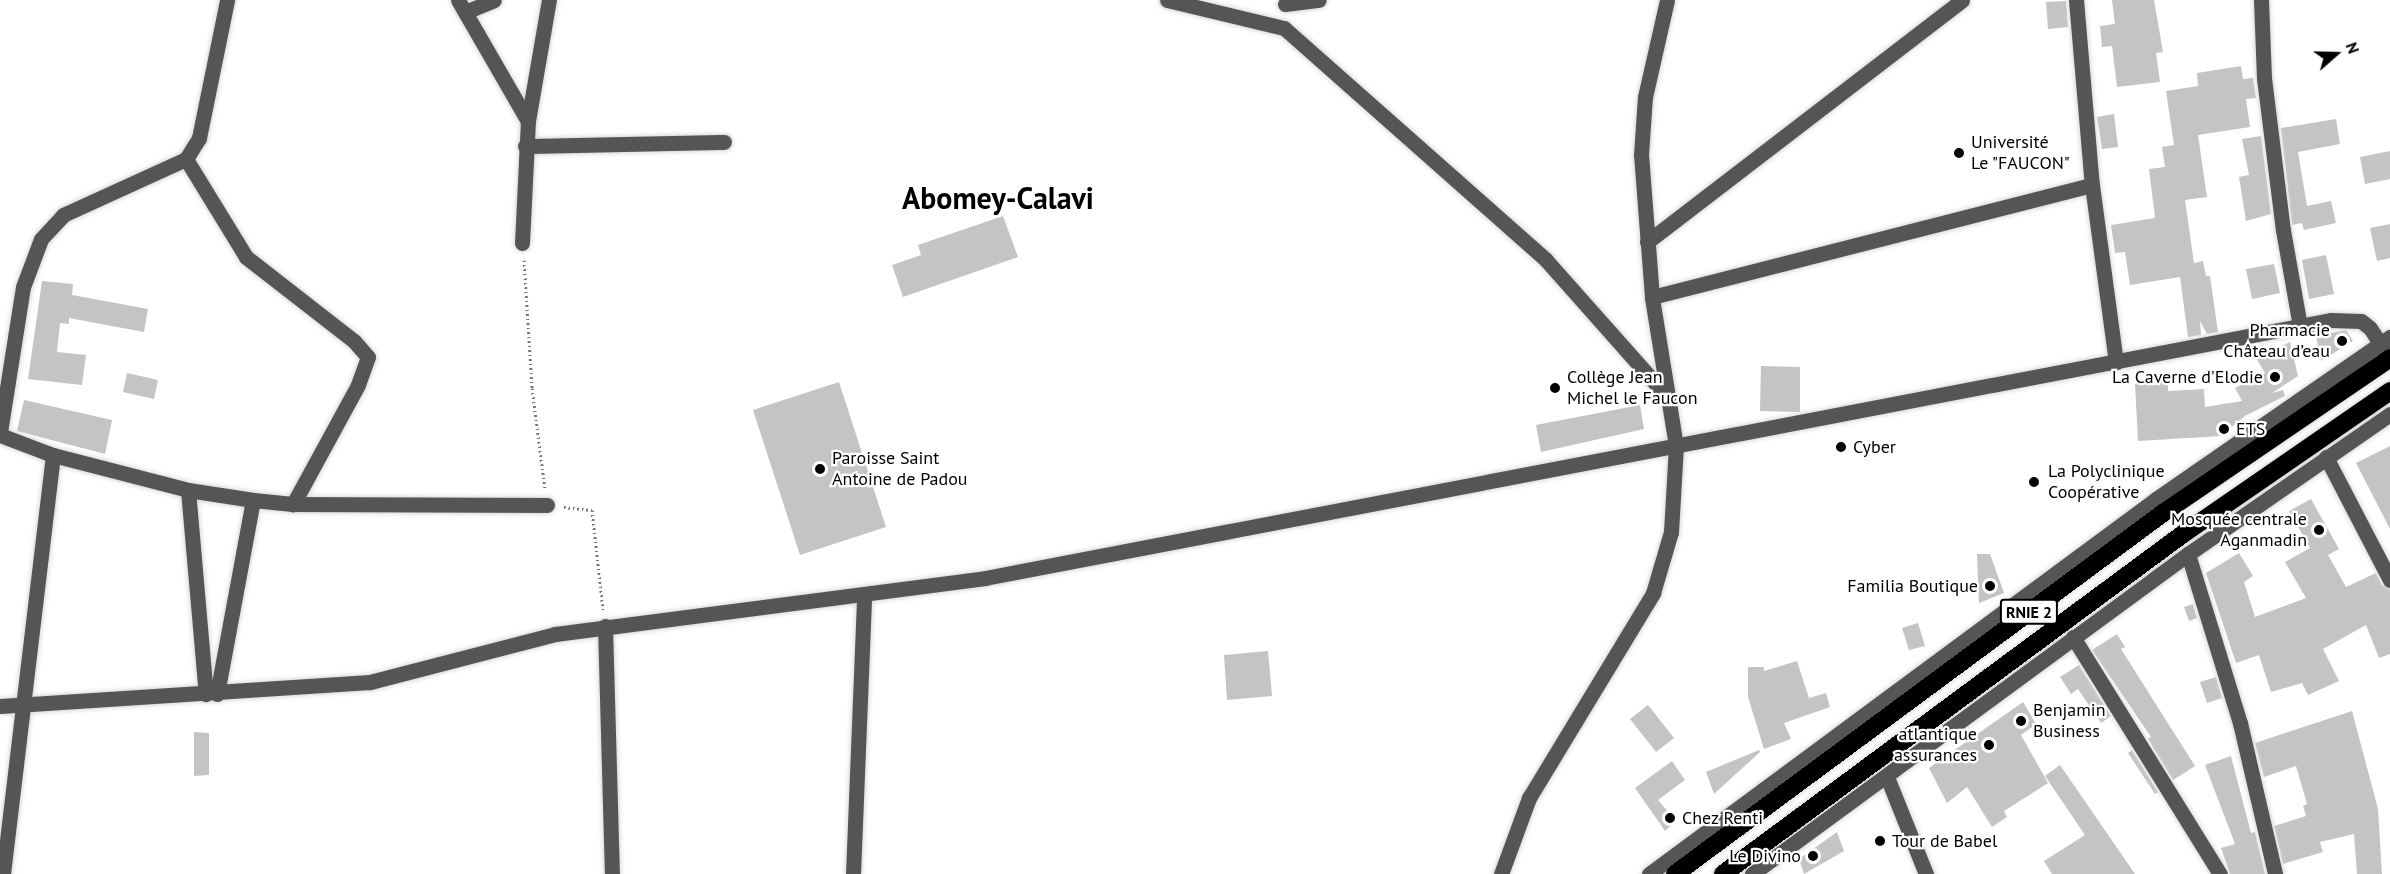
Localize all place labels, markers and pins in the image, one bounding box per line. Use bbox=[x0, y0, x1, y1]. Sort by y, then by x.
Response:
place label: Université Le "FAUCON" bbox=[1971, 132, 2071, 174]
marker: Université Le "FAUCON" bbox=[1952, 146, 1966, 160]
place label: Pharmacie Château d’eau bbox=[2223, 320, 2330, 362]
marker: Pharmacie Château d’eau bbox=[2335, 334, 2349, 348]
place label: La Caverne d'Elodie bbox=[2112, 366, 2263, 388]
place label: Collège Jean Michel le Faucon bbox=[1567, 367, 1698, 410]
marker: La Caverne d'Elodie bbox=[2268, 370, 2282, 384]
marker: Collège Jean Michel le Faucon bbox=[1548, 381, 1562, 395]
place label: ETS bbox=[2236, 418, 2265, 440]
marker: ETS bbox=[2217, 422, 2231, 436]
place label: Cyber bbox=[1853, 436, 1896, 458]
marker: Cyber bbox=[1834, 440, 1848, 454]
place label: Paroisse Saint Antoine de Padou bbox=[832, 448, 968, 490]
place label: La Polyclinique Coopérative bbox=[2048, 461, 2165, 504]
marker: Paroisse Saint Antoine de Padou bbox=[813, 462, 827, 476]
marker: La Polyclinique Coopérative bbox=[2025, 473, 2043, 491]
place label: Mosquée centrale Aganmadin bbox=[2171, 509, 2307, 552]
marker: Mosquée centrale Aganmadin bbox=[2312, 523, 2326, 537]
place label: Familia Boutique bbox=[1847, 575, 1978, 597]
marker: Familia Boutique bbox=[1983, 579, 1997, 593]
place label: Benjamin Business bbox=[2033, 700, 2106, 742]
marker: Benjamin Business bbox=[2014, 714, 2028, 728]
place label: atlantique assurances bbox=[1894, 724, 1977, 766]
marker: atlantique assurances bbox=[1982, 738, 1996, 752]
place label: Chez Renti bbox=[1682, 807, 1764, 829]
marker: Chez Renti bbox=[1663, 811, 1677, 825]
place label: Tour de Babel bbox=[1892, 830, 1997, 852]
marker: Tour de Babel bbox=[1873, 834, 1887, 848]
place label: Le Divino bbox=[1729, 845, 1801, 867]
marker: Le Divino bbox=[1806, 849, 1820, 863]

